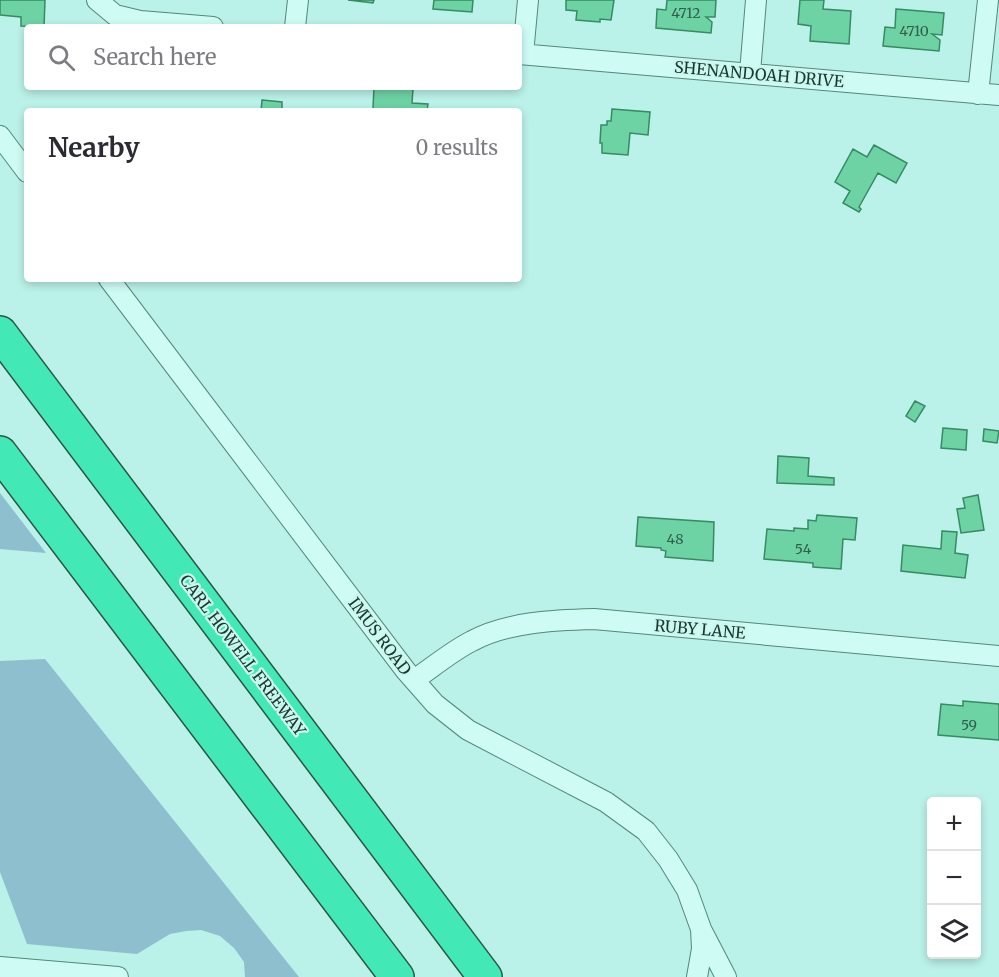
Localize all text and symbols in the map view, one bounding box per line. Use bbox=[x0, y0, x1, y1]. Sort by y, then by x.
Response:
house number: 4712 bbox=[671, 4, 701, 22]
house number: 4710 bbox=[899, 22, 929, 40]
search box bbox=[24, 24, 522, 90]
icon: search bbox=[45, 41, 78, 74]
text: Search here bbox=[93, 43, 216, 71]
street label: SHENANDOAH DRIVE bbox=[673, 57, 846, 91]
text: Nearby bbox=[48, 131, 140, 164]
text: 0 results bbox=[415, 135, 498, 160]
house number: 48 bbox=[667, 530, 683, 548]
house number: 54 bbox=[795, 540, 812, 558]
street label: CARL HOWELL FREEWAY bbox=[176, 570, 311, 740]
street label: IMUS ROAD bbox=[344, 593, 416, 679]
street label: RUBY LANE bbox=[654, 615, 747, 643]
house number: 59 bbox=[961, 716, 977, 734]
map controls bbox=[927, 797, 981, 959]
button: + bbox=[927, 797, 981, 851]
button: − bbox=[927, 851, 981, 905]
button: layers bbox=[927, 905, 981, 959]

